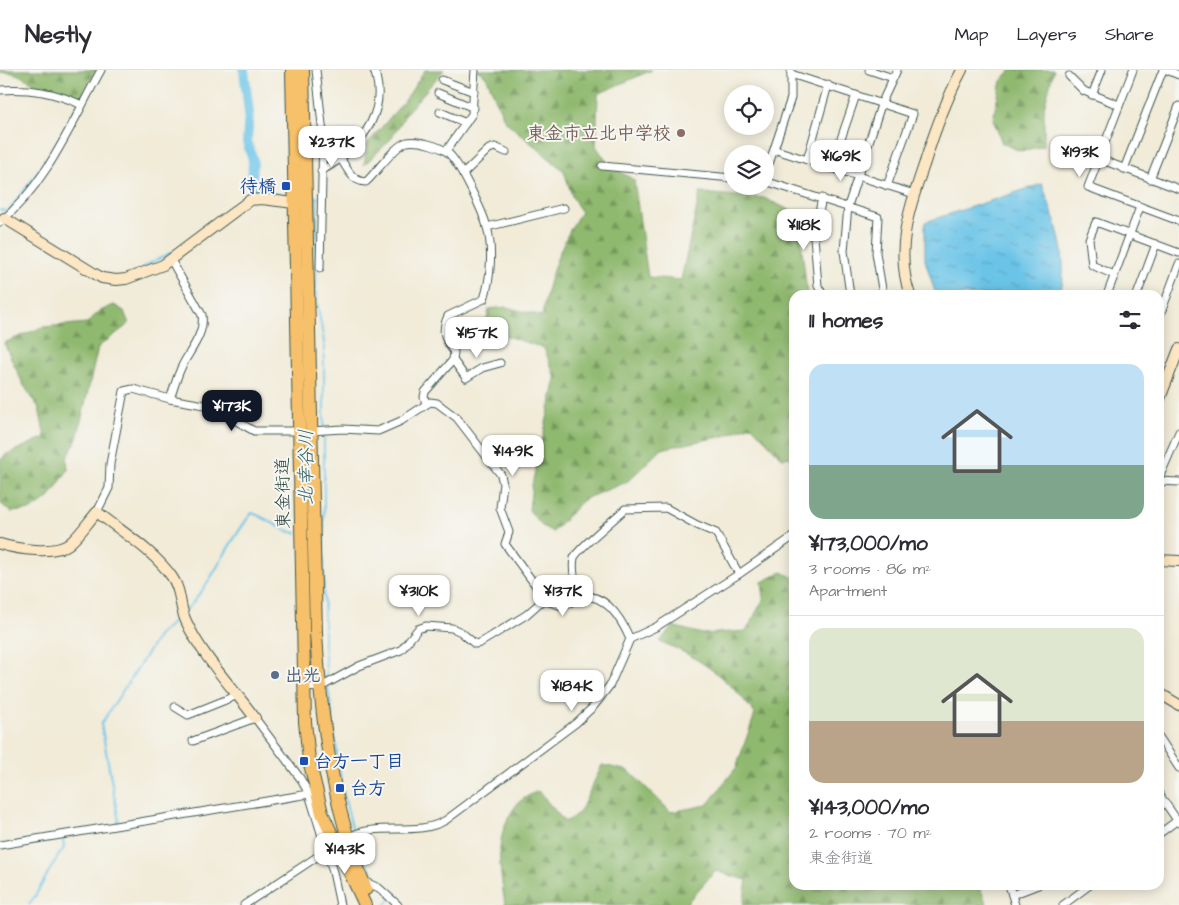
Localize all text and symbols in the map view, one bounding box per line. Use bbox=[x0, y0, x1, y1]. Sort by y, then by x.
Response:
text: Nestly bbox=[25, 18, 92, 52]
text: Map bbox=[954, 22, 988, 47]
text: Layers bbox=[1016, 22, 1077, 47]
text: Share bbox=[1105, 22, 1154, 47]
map controls bbox=[724, 85, 774, 195]
button: locate bbox=[724, 85, 774, 135]
place label: 東金市立北中学校 bbox=[527, 121, 671, 146]
pin: ¥237K bbox=[297, 126, 367, 168]
marker: 東金市立北中学校 bbox=[675, 127, 687, 139]
text: ¥237K bbox=[309, 131, 355, 153]
pin: ¥193K bbox=[1045, 136, 1115, 178]
pin: ¥169K bbox=[806, 140, 876, 182]
text: ¥193K bbox=[1061, 141, 1099, 163]
button: layers bbox=[724, 145, 774, 195]
text: ¥169K bbox=[821, 145, 861, 167]
place label: 待橋 bbox=[240, 174, 276, 199]
marker: 待橋 bbox=[280, 180, 292, 192]
pin: ¥118K bbox=[769, 208, 839, 251]
text: ¥118K bbox=[788, 214, 820, 236]
text: 11 homes bbox=[809, 306, 883, 335]
icon: filters bbox=[1116, 306, 1144, 334]
pin: ¥157K bbox=[442, 316, 512, 359]
text: ¥157K bbox=[456, 322, 498, 344]
pin: ¥173K bbox=[197, 390, 267, 432]
text: ¥173K bbox=[213, 395, 251, 417]
icon: home bbox=[932, 396, 1022, 486]
water label: 北幸谷川 bbox=[293, 429, 320, 505]
pin: ¥149K bbox=[478, 434, 548, 477]
text: ¥149K bbox=[493, 440, 533, 462]
street label: 東金街道 bbox=[270, 457, 296, 529]
text: ¥173,000/mo bbox=[809, 529, 928, 558]
text: 3 rooms · 86 m² bbox=[809, 558, 931, 580]
pin: ¥310K bbox=[384, 574, 454, 617]
pin: ¥137K bbox=[528, 574, 598, 617]
text: ¥310K bbox=[400, 580, 438, 602]
text: ¥137K bbox=[544, 580, 582, 602]
text: Apartment bbox=[809, 580, 887, 602]
icon: home bbox=[932, 660, 1022, 750]
place label: 出光 bbox=[285, 663, 321, 688]
marker: 出光 bbox=[269, 669, 281, 681]
pin: ¥184K bbox=[537, 670, 607, 712]
text: ¥184K bbox=[551, 675, 593, 697]
place label: 台方一丁目 bbox=[314, 749, 404, 774]
marker: 台方一丁目 bbox=[298, 755, 310, 767]
place label: 台方 bbox=[350, 776, 386, 801]
marker: 台方 bbox=[334, 782, 346, 794]
text: ¥143,000/mo bbox=[809, 793, 929, 822]
text: 2 rooms · 70 m² bbox=[809, 822, 932, 844]
pin: ¥143K bbox=[310, 832, 380, 875]
text: ¥143K bbox=[325, 838, 365, 860]
text: 東金街道 bbox=[809, 847, 873, 869]

